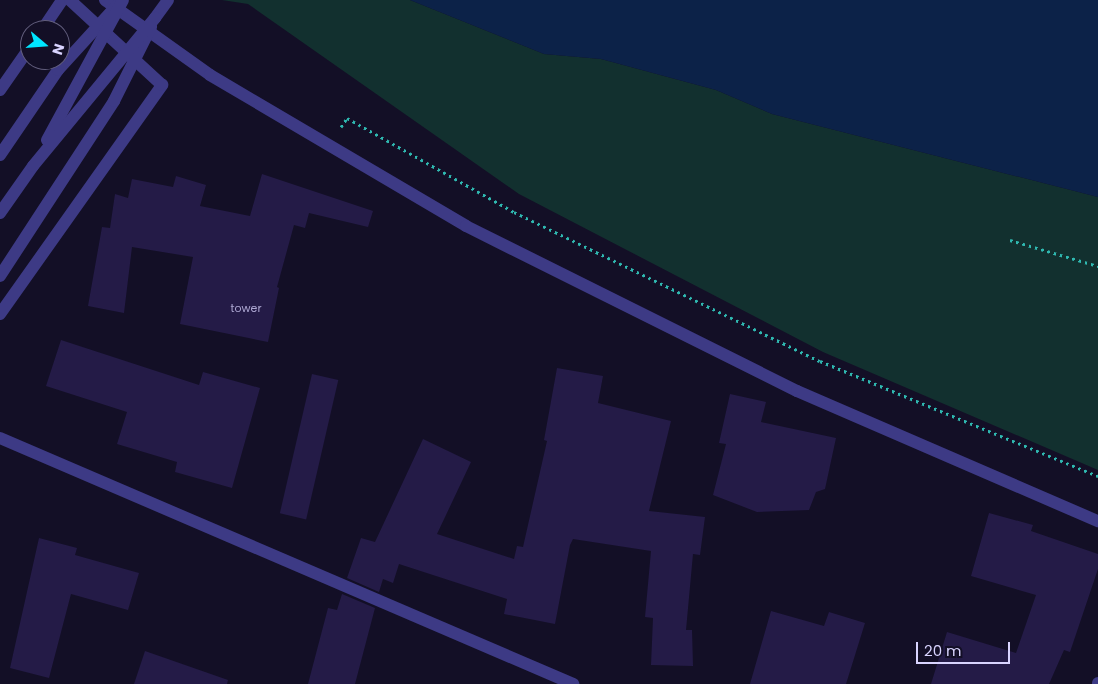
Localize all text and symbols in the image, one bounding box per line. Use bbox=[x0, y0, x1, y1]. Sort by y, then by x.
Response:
north arrow bbox=[20, 20, 70, 70]
text: N bbox=[47, 41, 69, 57]
house number: tower bbox=[231, 301, 261, 315]
scale bar bbox=[918, 632, 1012, 664]
text: 20 m bbox=[924, 640, 962, 661]

